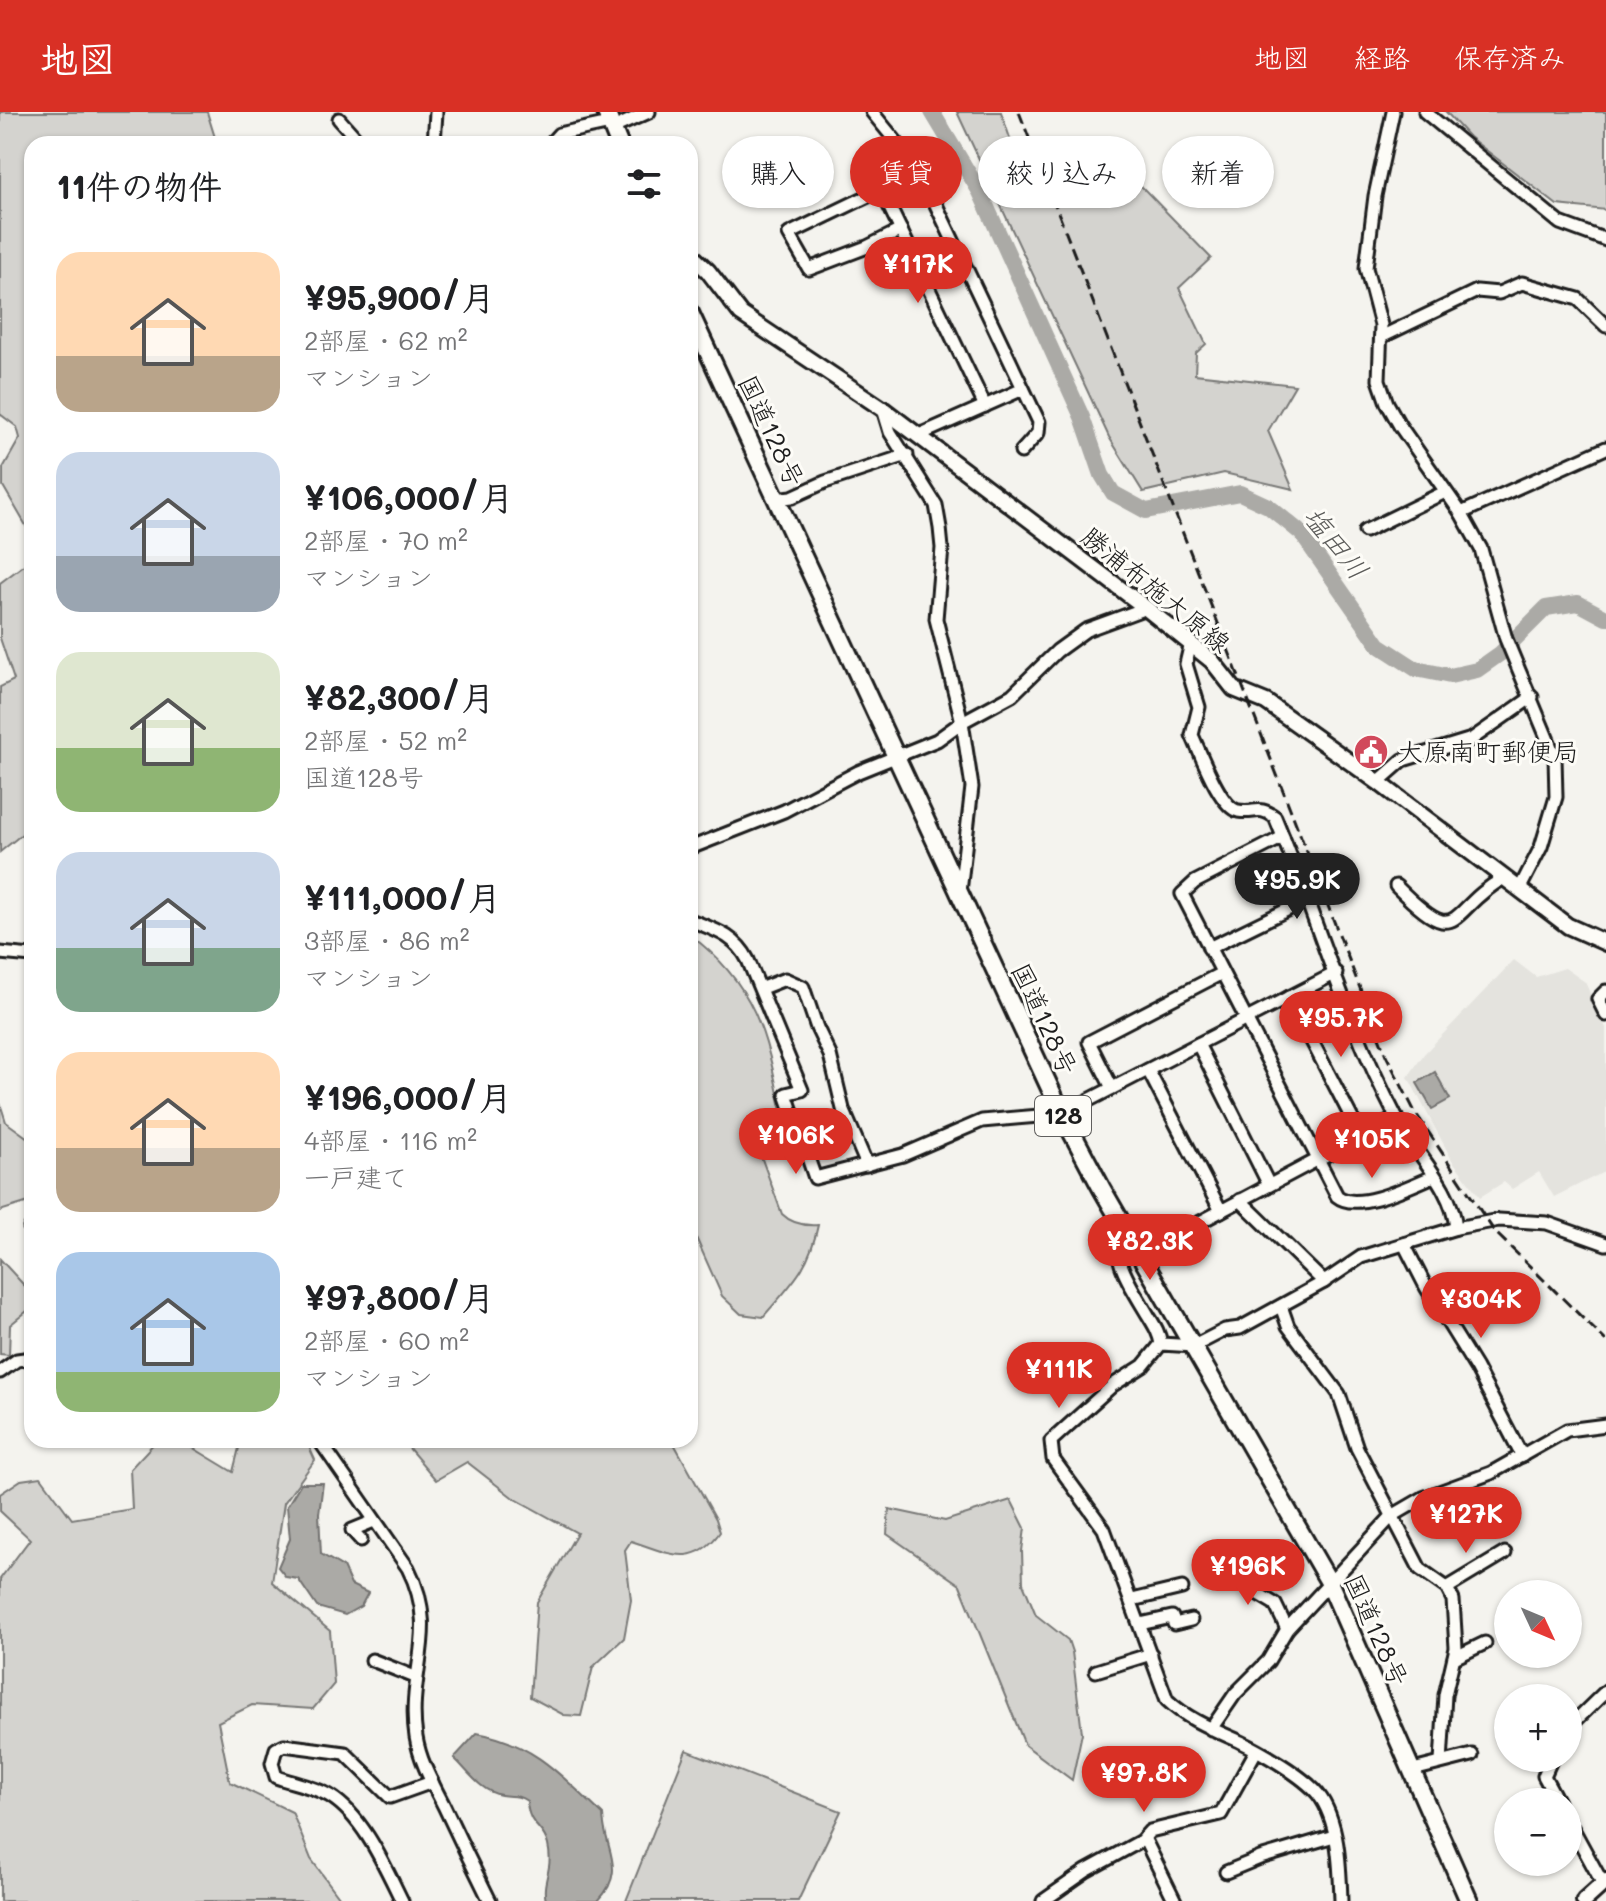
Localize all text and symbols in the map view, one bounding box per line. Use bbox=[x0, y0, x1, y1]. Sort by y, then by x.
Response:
text: 地図 bbox=[40, 33, 116, 83]
text: 地図 bbox=[1254, 39, 1310, 75]
text: 経路 bbox=[1354, 39, 1410, 75]
text: 保存済み bbox=[1454, 39, 1566, 75]
chip: 購入 bbox=[722, 136, 834, 208]
chip: 賃貸 bbox=[850, 136, 962, 208]
chip: 絞り込み bbox=[978, 136, 1146, 208]
chip: 新着 bbox=[1162, 136, 1274, 208]
icon: filters bbox=[622, 162, 666, 206]
text: 11件の物件 bbox=[56, 163, 222, 208]
pin: ¥117K bbox=[862, 237, 974, 305]
text: ¥117K bbox=[882, 246, 954, 280]
text: ¥95,900/月 bbox=[304, 274, 495, 319]
icon: home bbox=[120, 284, 216, 380]
text: 2部屋 · 62 m² bbox=[304, 323, 468, 357]
text: マンション bbox=[304, 360, 433, 394]
street label: 国道128号 bbox=[731, 369, 813, 492]
text: ¥106,000/月 bbox=[304, 474, 514, 519]
icon: home bbox=[120, 484, 216, 580]
water label: 塩田川 bbox=[1296, 498, 1377, 586]
street label: 勝浦布施大原線 bbox=[1075, 519, 1238, 660]
text: 2部屋 · 70 m² bbox=[304, 523, 468, 557]
text: マンション bbox=[304, 560, 433, 594]
text: ¥82,300/月 bbox=[304, 674, 495, 719]
icon: home bbox=[120, 684, 216, 780]
text: 2部屋 · 52 m² bbox=[304, 723, 467, 757]
public building icon: 大原南町郵便局 bbox=[1352, 733, 1390, 771]
place label: 大原南町郵便局 bbox=[1397, 734, 1579, 768]
text: 国道128号 bbox=[304, 760, 424, 794]
pin: ¥95.9K bbox=[1232, 853, 1362, 921]
text: ¥95.9K bbox=[1253, 862, 1341, 896]
text: ¥111,000/月 bbox=[304, 874, 501, 919]
icon: home bbox=[120, 884, 216, 980]
text: 3部屋 · 86 m² bbox=[304, 923, 470, 957]
street label: 国道128号 bbox=[1004, 957, 1086, 1080]
text: マンション bbox=[304, 960, 433, 994]
pin: ¥95.7K bbox=[1276, 991, 1406, 1059]
text: ¥95.7K bbox=[1297, 1000, 1385, 1034]
text: ¥196,000/月 bbox=[304, 1074, 512, 1119]
icon: home bbox=[120, 1084, 216, 1180]
road number: 128 bbox=[1035, 1096, 1091, 1136]
pin: ¥106K bbox=[740, 1108, 852, 1176]
pin: ¥105K bbox=[1316, 1112, 1428, 1180]
text: ¥106K bbox=[757, 1117, 835, 1151]
text: ¥105K bbox=[1333, 1121, 1411, 1155]
text: 4部屋 · 116 m² bbox=[304, 1123, 477, 1157]
text: 一戸建て bbox=[304, 1160, 408, 1194]
pin: ¥82.3K bbox=[1085, 1214, 1215, 1282]
text: ¥82.3K bbox=[1106, 1223, 1194, 1257]
pin: ¥304K bbox=[1425, 1272, 1537, 1340]
text: ¥97,800/月 bbox=[304, 1274, 495, 1319]
text: ¥304K bbox=[1440, 1281, 1522, 1315]
icon: home bbox=[120, 1284, 216, 1380]
text: 2部屋 · 60 m² bbox=[304, 1323, 469, 1357]
pin: ¥111K bbox=[1003, 1342, 1115, 1410]
text: ¥111K bbox=[1025, 1351, 1093, 1385]
text: マンション bbox=[304, 1360, 433, 1394]
pin: ¥127K bbox=[1410, 1487, 1522, 1555]
text: ¥127K bbox=[1429, 1496, 1503, 1530]
pin: ¥196K bbox=[1192, 1539, 1304, 1607]
text: ¥196K bbox=[1209, 1548, 1287, 1582]
street label: 国道128号 bbox=[1337, 1568, 1417, 1691]
north arrow bbox=[1494, 1580, 1582, 1668]
map controls bbox=[1494, 1580, 1582, 1876]
button: + bbox=[1494, 1684, 1582, 1772]
pin: ¥97.8K bbox=[1079, 1746, 1209, 1814]
text: ¥97.8K bbox=[1100, 1755, 1188, 1789]
button: − bbox=[1494, 1788, 1582, 1876]

